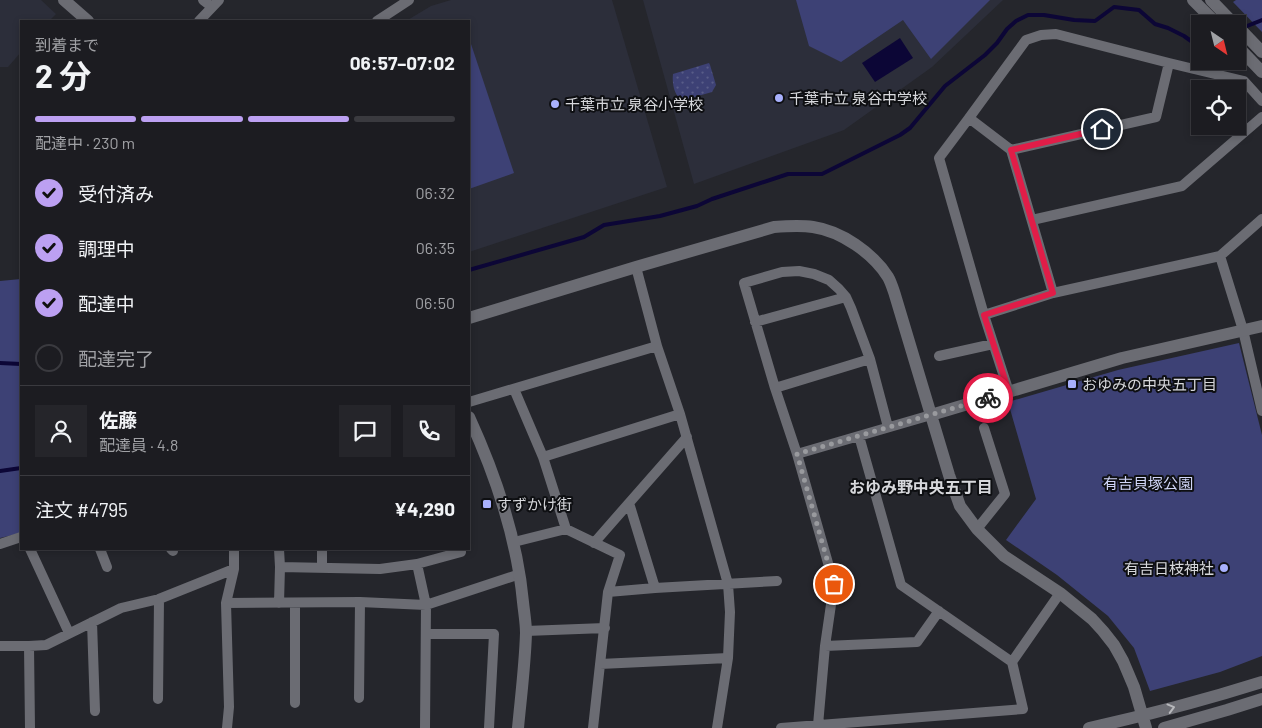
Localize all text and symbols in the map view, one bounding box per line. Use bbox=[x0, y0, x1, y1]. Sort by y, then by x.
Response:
north arrow bbox=[1191, 15, 1246, 70]
map controls bbox=[1191, 15, 1246, 135]
text: 到着まで bbox=[35, 35, 99, 54]
text: 06:57–07:02 bbox=[350, 51, 455, 74]
text: 2 分 bbox=[35, 56, 91, 94]
button: locate bbox=[1191, 80, 1246, 135]
place label: 千葉市立 泉谷中学校 bbox=[789, 89, 927, 107]
marker: 千葉市立 泉谷中学校 bbox=[773, 92, 785, 104]
place label: 千葉市立 泉谷小学校 bbox=[565, 95, 703, 113]
marker: 千葉市立 泉谷小学校 bbox=[549, 98, 561, 110]
pin bbox=[1081, 108, 1123, 150]
icon: home bbox=[1088, 115, 1116, 143]
text: 配達中 · 230 m bbox=[35, 133, 135, 152]
icon: check bbox=[35, 179, 63, 207]
text: 受付済み bbox=[78, 182, 154, 205]
text: 06:32 bbox=[415, 183, 455, 202]
icon: check bbox=[35, 234, 63, 262]
text: 調理中 bbox=[78, 237, 135, 260]
text: 06:35 bbox=[416, 238, 455, 257]
icon: check bbox=[35, 289, 63, 317]
text: 配達中 bbox=[78, 292, 135, 315]
text: 06:50 bbox=[415, 293, 455, 312]
text: 配達完了 bbox=[78, 347, 154, 370]
courier bbox=[963, 373, 1013, 423]
place label: おゆみの中央五丁目 bbox=[1082, 375, 1217, 393]
marker: おゆみの中央五丁目 bbox=[1066, 378, 1078, 390]
icon: bike bbox=[974, 384, 1002, 412]
button: person bbox=[35, 405, 87, 457]
button: chat bbox=[339, 405, 391, 457]
button: phone bbox=[403, 405, 455, 457]
text: 佐藤 bbox=[99, 408, 137, 431]
text: 配達員 · 4.8 bbox=[99, 435, 178, 454]
park label: 有吉貝塚公園 bbox=[1103, 474, 1193, 492]
district label: おゆみ野中央五丁目 bbox=[849, 477, 993, 496]
place label: すずかけ街 bbox=[497, 495, 572, 513]
text: ¥4,290 bbox=[394, 497, 455, 520]
text: 注文 #4795 bbox=[35, 498, 128, 521]
marker: すずかけ街 bbox=[481, 498, 493, 510]
place label: 有吉日枝神社 bbox=[1124, 559, 1214, 577]
marker: 有吉日枝神社 bbox=[1218, 562, 1230, 574]
pin bbox=[813, 563, 855, 605]
icon: bag bbox=[820, 570, 848, 598]
one-way arrow bbox=[1166, 704, 1174, 714]

